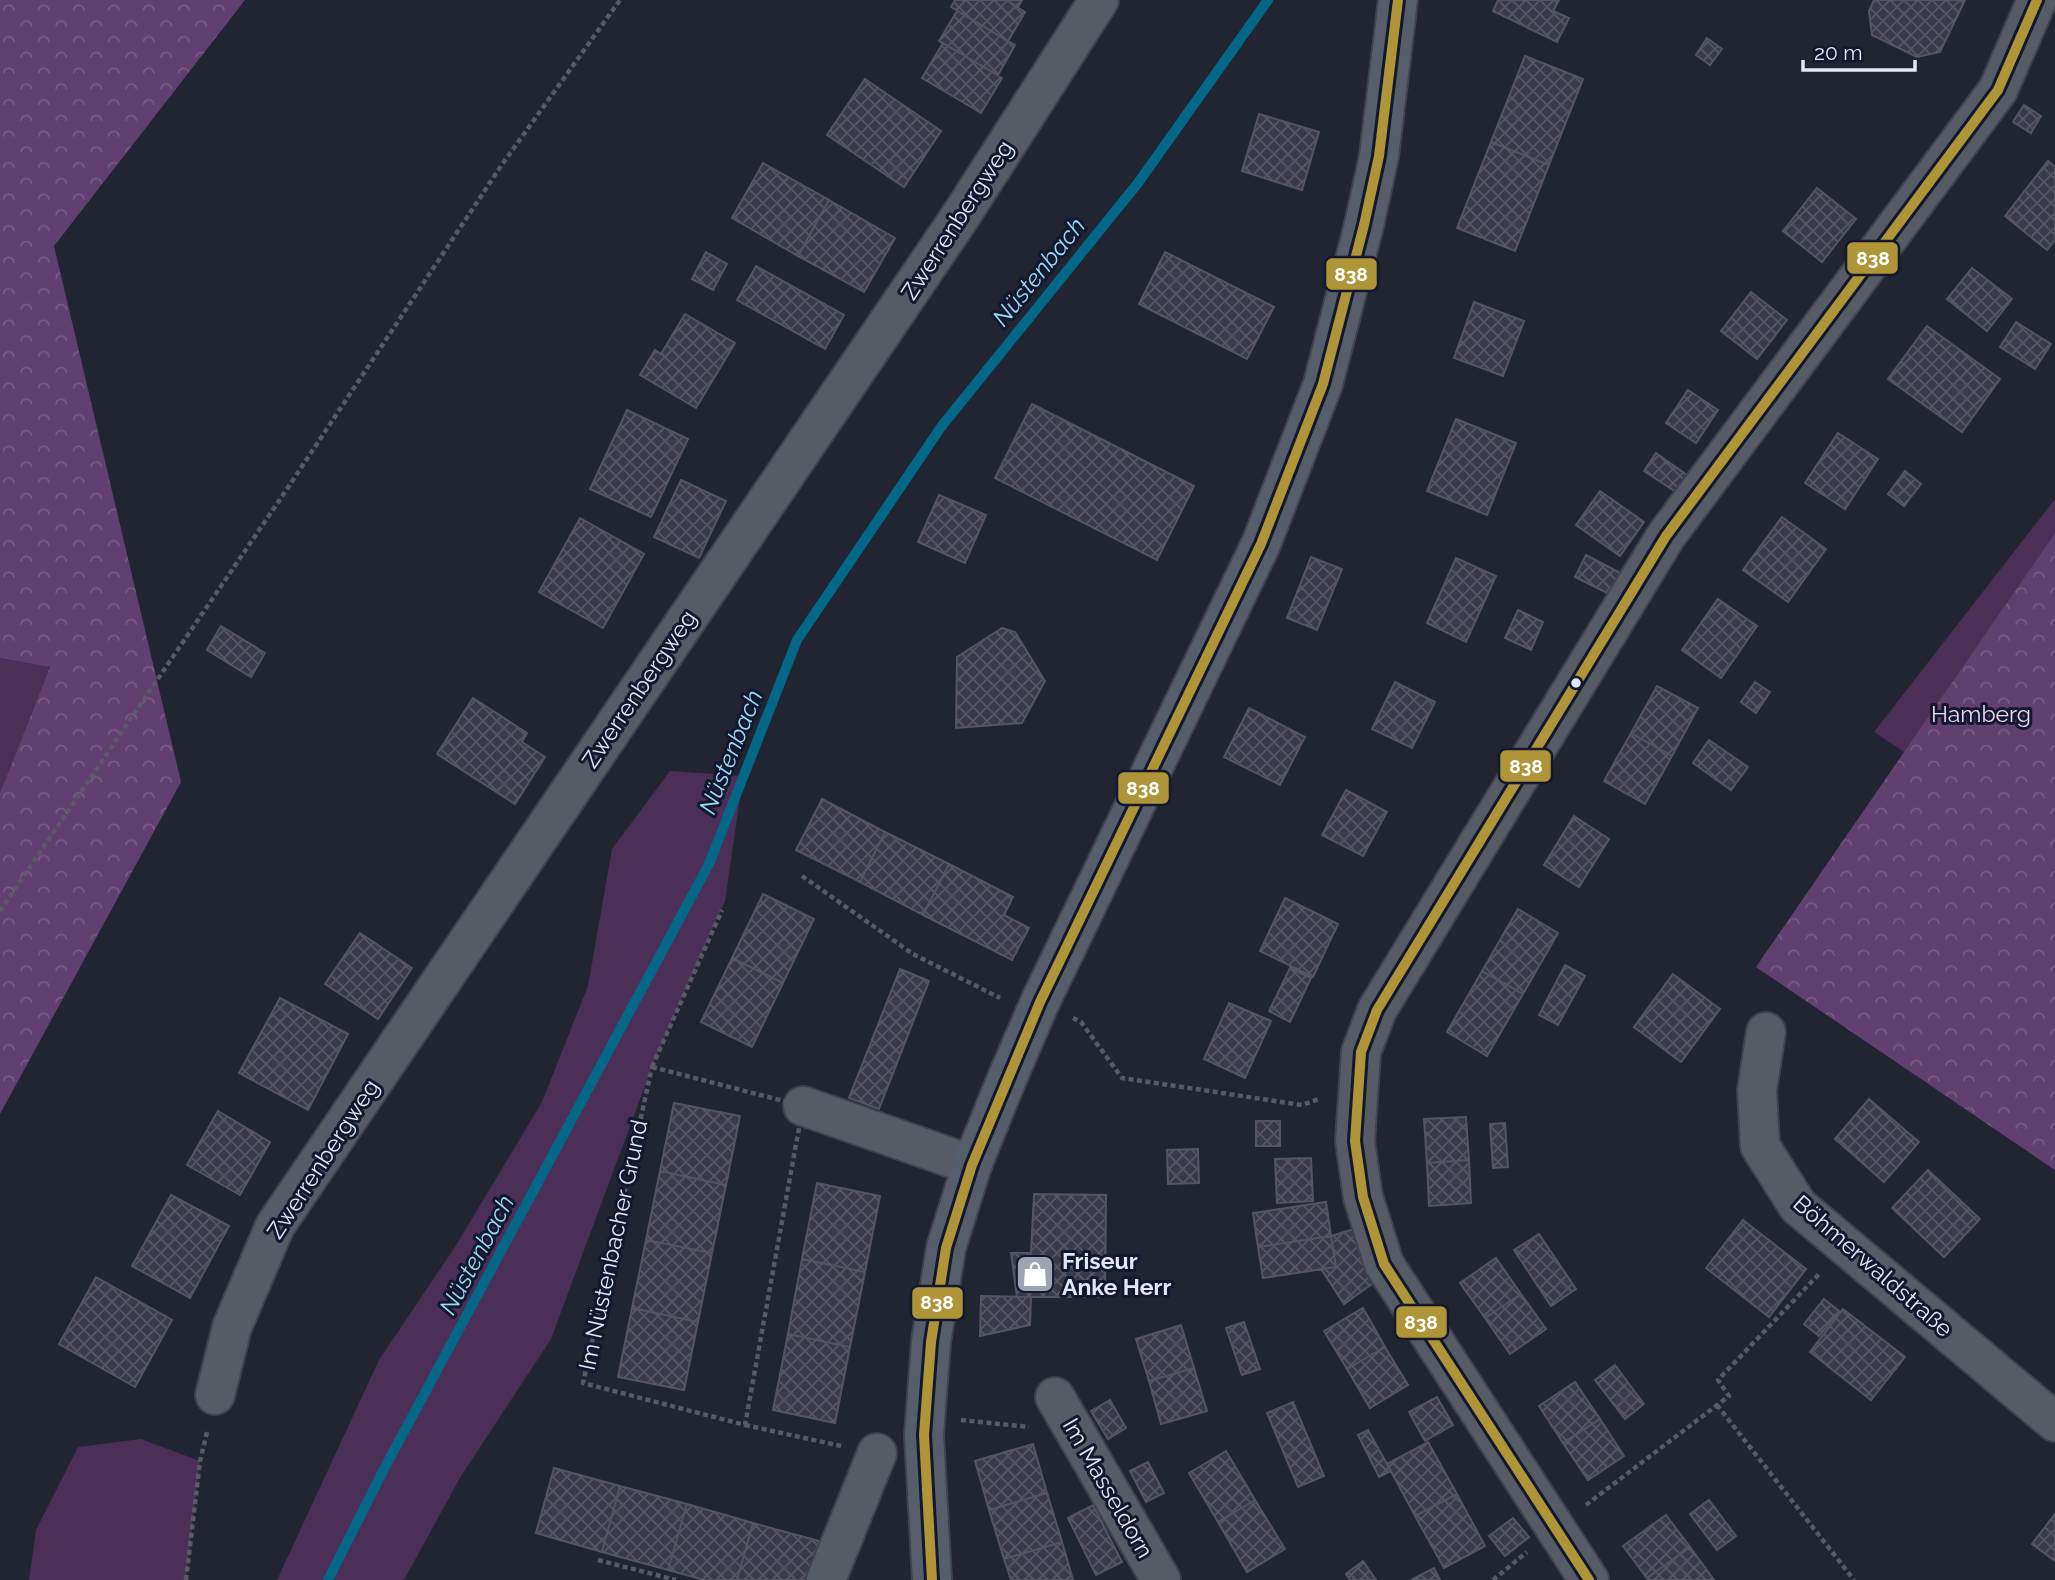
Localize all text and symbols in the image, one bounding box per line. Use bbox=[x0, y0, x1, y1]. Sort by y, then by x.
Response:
scale bar bbox=[1803, 28, 1915, 72]
text: 20 m bbox=[1814, 40, 1862, 65]
street label: Zwerrenbergweg bbox=[895, 135, 1018, 304]
water label: Nüstenbach bbox=[986, 212, 1091, 332]
line badge: 838 bbox=[1846, 241, 1899, 275]
text: 838 bbox=[1856, 247, 1890, 269]
line badge: 838 bbox=[1325, 257, 1378, 291]
text: 838 bbox=[1334, 263, 1368, 285]
street label: Zwerrenbergweg bbox=[576, 605, 701, 773]
unlabelled marker bbox=[1569, 676, 1583, 690]
water label: Nüstenbach bbox=[693, 686, 769, 818]
park label: Hamberg bbox=[1931, 700, 2031, 727]
line badge: 838 bbox=[1499, 749, 1552, 783]
text: 838 bbox=[1509, 755, 1543, 777]
line badge: 838 bbox=[1117, 771, 1170, 805]
text: 838 bbox=[1126, 777, 1160, 799]
street label: Zwerrenbergweg bbox=[261, 1074, 384, 1243]
street label: Im Nüstenbacher Grund bbox=[573, 1117, 652, 1373]
street label: Böhmerwaldstraße bbox=[1788, 1189, 1958, 1342]
water label: Nüstenbach bbox=[433, 1190, 520, 1319]
place label: Friseur Anke Herr bbox=[1062, 1247, 1171, 1300]
shop icon: Friseur Anke Herr bbox=[1014, 1253, 1056, 1295]
line badge: 838 bbox=[911, 1286, 964, 1320]
text: 838 bbox=[920, 1291, 954, 1313]
line badge: 838 bbox=[1395, 1305, 1448, 1339]
text: 838 bbox=[1404, 1311, 1438, 1333]
street label: Im Masseldorn bbox=[1058, 1413, 1159, 1562]

